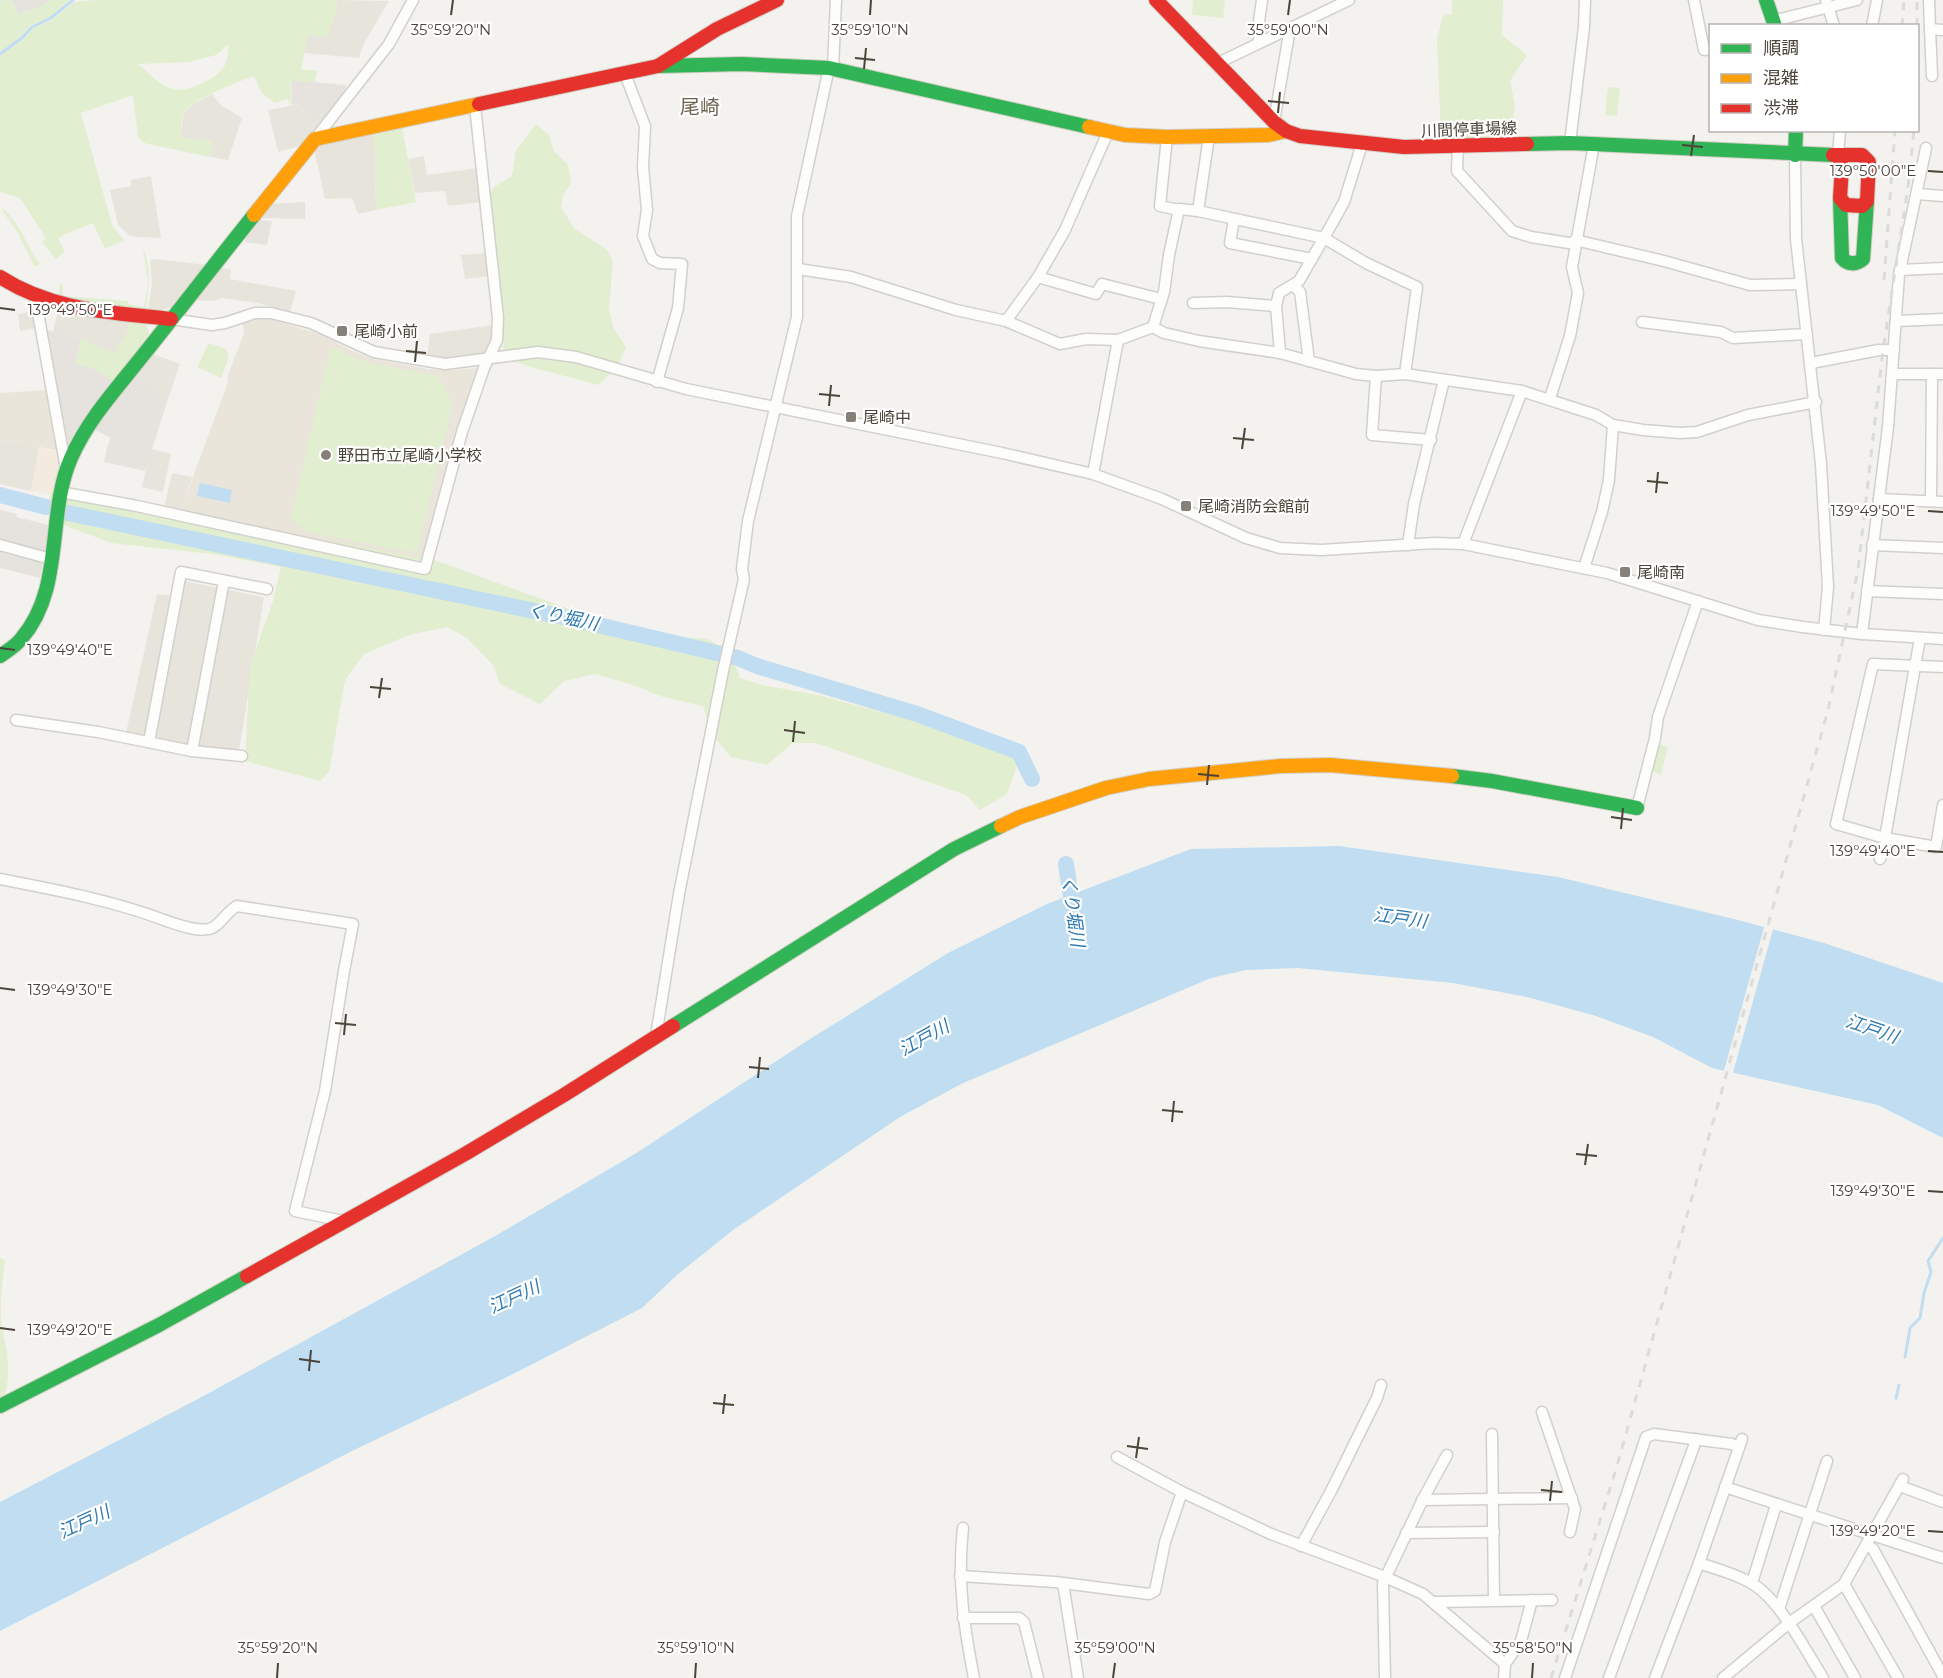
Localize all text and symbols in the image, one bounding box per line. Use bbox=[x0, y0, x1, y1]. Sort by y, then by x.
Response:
text: 35°59'20"N bbox=[411, 20, 491, 39]
text: 35°59'10"N bbox=[831, 20, 909, 39]
text: 35°59'00"N bbox=[1247, 20, 1329, 39]
legend bbox=[1709, 24, 1919, 132]
text: 順調 bbox=[1763, 37, 1799, 59]
text: 混雑 bbox=[1763, 67, 1799, 89]
district label: 尾崎 bbox=[680, 95, 720, 119]
text: 渋滞 bbox=[1763, 97, 1799, 119]
street label: 川間停車場線 bbox=[1421, 118, 1517, 141]
text: 139°50'00"E bbox=[1830, 161, 1916, 180]
text: 139°49'50"E bbox=[27, 300, 113, 319]
place label: 尾崎小前 bbox=[354, 322, 418, 341]
marker: 尾崎小前 bbox=[335, 324, 349, 338]
place label: 尾崎中 bbox=[863, 408, 911, 427]
marker: 尾崎中 bbox=[844, 410, 858, 424]
place label: 野田市立尾崎小学校 bbox=[338, 446, 482, 465]
marker: 野田市立尾崎小学校 bbox=[319, 448, 333, 462]
place label: 尾崎消防会館前 bbox=[1198, 497, 1310, 516]
marker: 尾崎消防会館前 bbox=[1179, 499, 1193, 513]
text: 139°49'50"E bbox=[1830, 501, 1916, 520]
place label: 尾崎南 bbox=[1637, 563, 1685, 582]
marker: 尾崎南 bbox=[1618, 565, 1632, 579]
water label: くり堀川 bbox=[525, 599, 602, 636]
text: 139°49'40"E bbox=[27, 640, 113, 659]
text: 139°49'40"E bbox=[1830, 841, 1916, 860]
water label: くり堀川 bbox=[1057, 874, 1089, 950]
water label: 江戸川 bbox=[1372, 903, 1430, 933]
text: 139°49'30"E bbox=[27, 980, 113, 999]
water label: 江戸川 bbox=[1843, 1010, 1903, 1049]
water label: 江戸川 bbox=[895, 1014, 955, 1061]
text: 139°49'30"E bbox=[1830, 1181, 1916, 1200]
water label: 江戸川 bbox=[485, 1275, 545, 1318]
text: 139°49'20"E bbox=[27, 1320, 113, 1339]
water label: 江戸川 bbox=[55, 1500, 115, 1543]
text: 139°49'20"E bbox=[1830, 1521, 1916, 1540]
text: 35°59'20"N bbox=[238, 1638, 318, 1657]
text: 35°59'10"N bbox=[657, 1638, 735, 1657]
text: 35°59'00"N bbox=[1074, 1638, 1156, 1657]
text: 35°58'50"N bbox=[1493, 1638, 1573, 1657]

